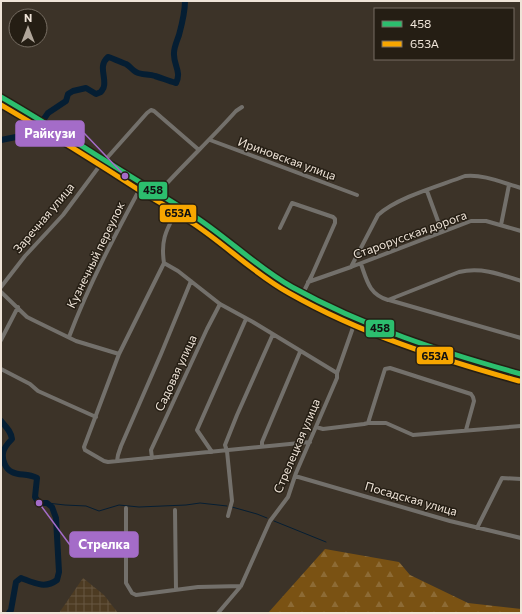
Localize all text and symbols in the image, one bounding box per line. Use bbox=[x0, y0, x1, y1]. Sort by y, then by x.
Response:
north arrow bbox=[8, 8, 48, 48]
legend bbox=[374, 8, 514, 60]
text: N bbox=[24, 11, 32, 24]
text: 458 bbox=[410, 16, 431, 30]
text: 653А bbox=[410, 36, 439, 50]
callout: Райкузи bbox=[16, 121, 84, 146]
text: Райкузи bbox=[24, 125, 76, 141]
street label: Ириновская улица bbox=[236, 134, 338, 182]
street label: Заречная улица bbox=[10, 179, 77, 255]
line badge: 458 bbox=[138, 181, 168, 200]
text: 458 bbox=[143, 183, 163, 196]
street label: Кузнечный переулок bbox=[63, 199, 127, 310]
line badge: 653А bbox=[159, 204, 197, 223]
text: 653А bbox=[164, 206, 192, 219]
street label: Старорусская дорога bbox=[351, 207, 468, 261]
line badge: 458 bbox=[365, 319, 395, 338]
text: 458 bbox=[370, 321, 390, 334]
street label: Садовая улица bbox=[151, 332, 199, 413]
line badge: 653А bbox=[416, 346, 454, 365]
text: 653А bbox=[421, 349, 449, 362]
street label: Стрелецкая улица bbox=[270, 396, 322, 495]
street label: Посадская улица bbox=[364, 478, 459, 518]
callout: Стрелка bbox=[70, 532, 138, 557]
text: Стрелка bbox=[78, 536, 130, 552]

